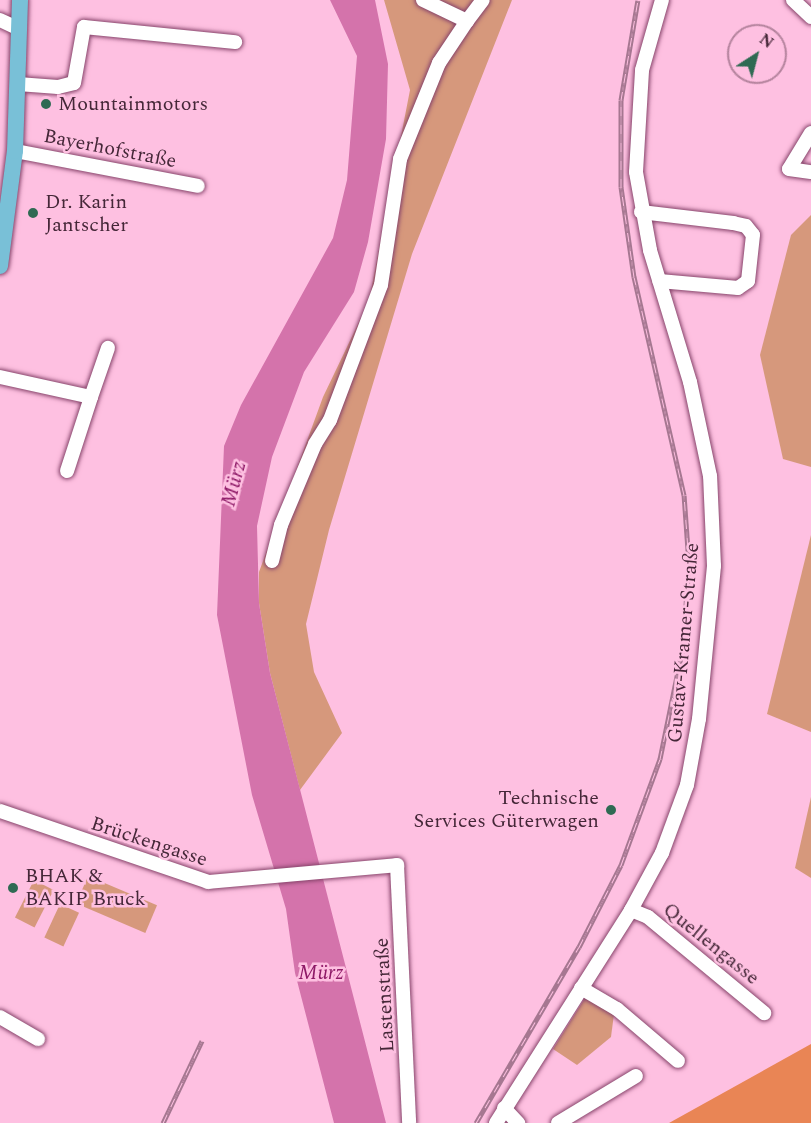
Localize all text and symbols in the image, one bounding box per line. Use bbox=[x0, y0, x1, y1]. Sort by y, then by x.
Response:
north arrow bbox=[727, 24, 787, 84]
text: N bbox=[754, 28, 779, 55]
place label: Mountainmotors bbox=[58, 92, 208, 116]
marker: Mountainmotors bbox=[39, 97, 53, 111]
street label: Bayerhofstraße bbox=[42, 124, 178, 174]
place label: Dr. Karin Jantscher bbox=[45, 190, 128, 237]
marker: Dr. Karin Jantscher bbox=[26, 206, 40, 220]
water label: Mürz bbox=[216, 459, 252, 509]
street label: Gustav-Kramer-Straße bbox=[663, 542, 705, 744]
place label: Technische Services Güterwagen bbox=[414, 786, 599, 833]
marker: Technische Services Güterwagen bbox=[604, 803, 618, 817]
street label: Brückengasse bbox=[88, 812, 210, 872]
place label: BHAK & BAKIP Bruck bbox=[25, 864, 146, 911]
marker: BHAK & BAKIP Bruck bbox=[6, 881, 20, 895]
street label: Quellengasse bbox=[658, 898, 764, 990]
street label: Lastenstraße bbox=[370, 937, 400, 1053]
water label: Mürz bbox=[298, 960, 344, 986]

